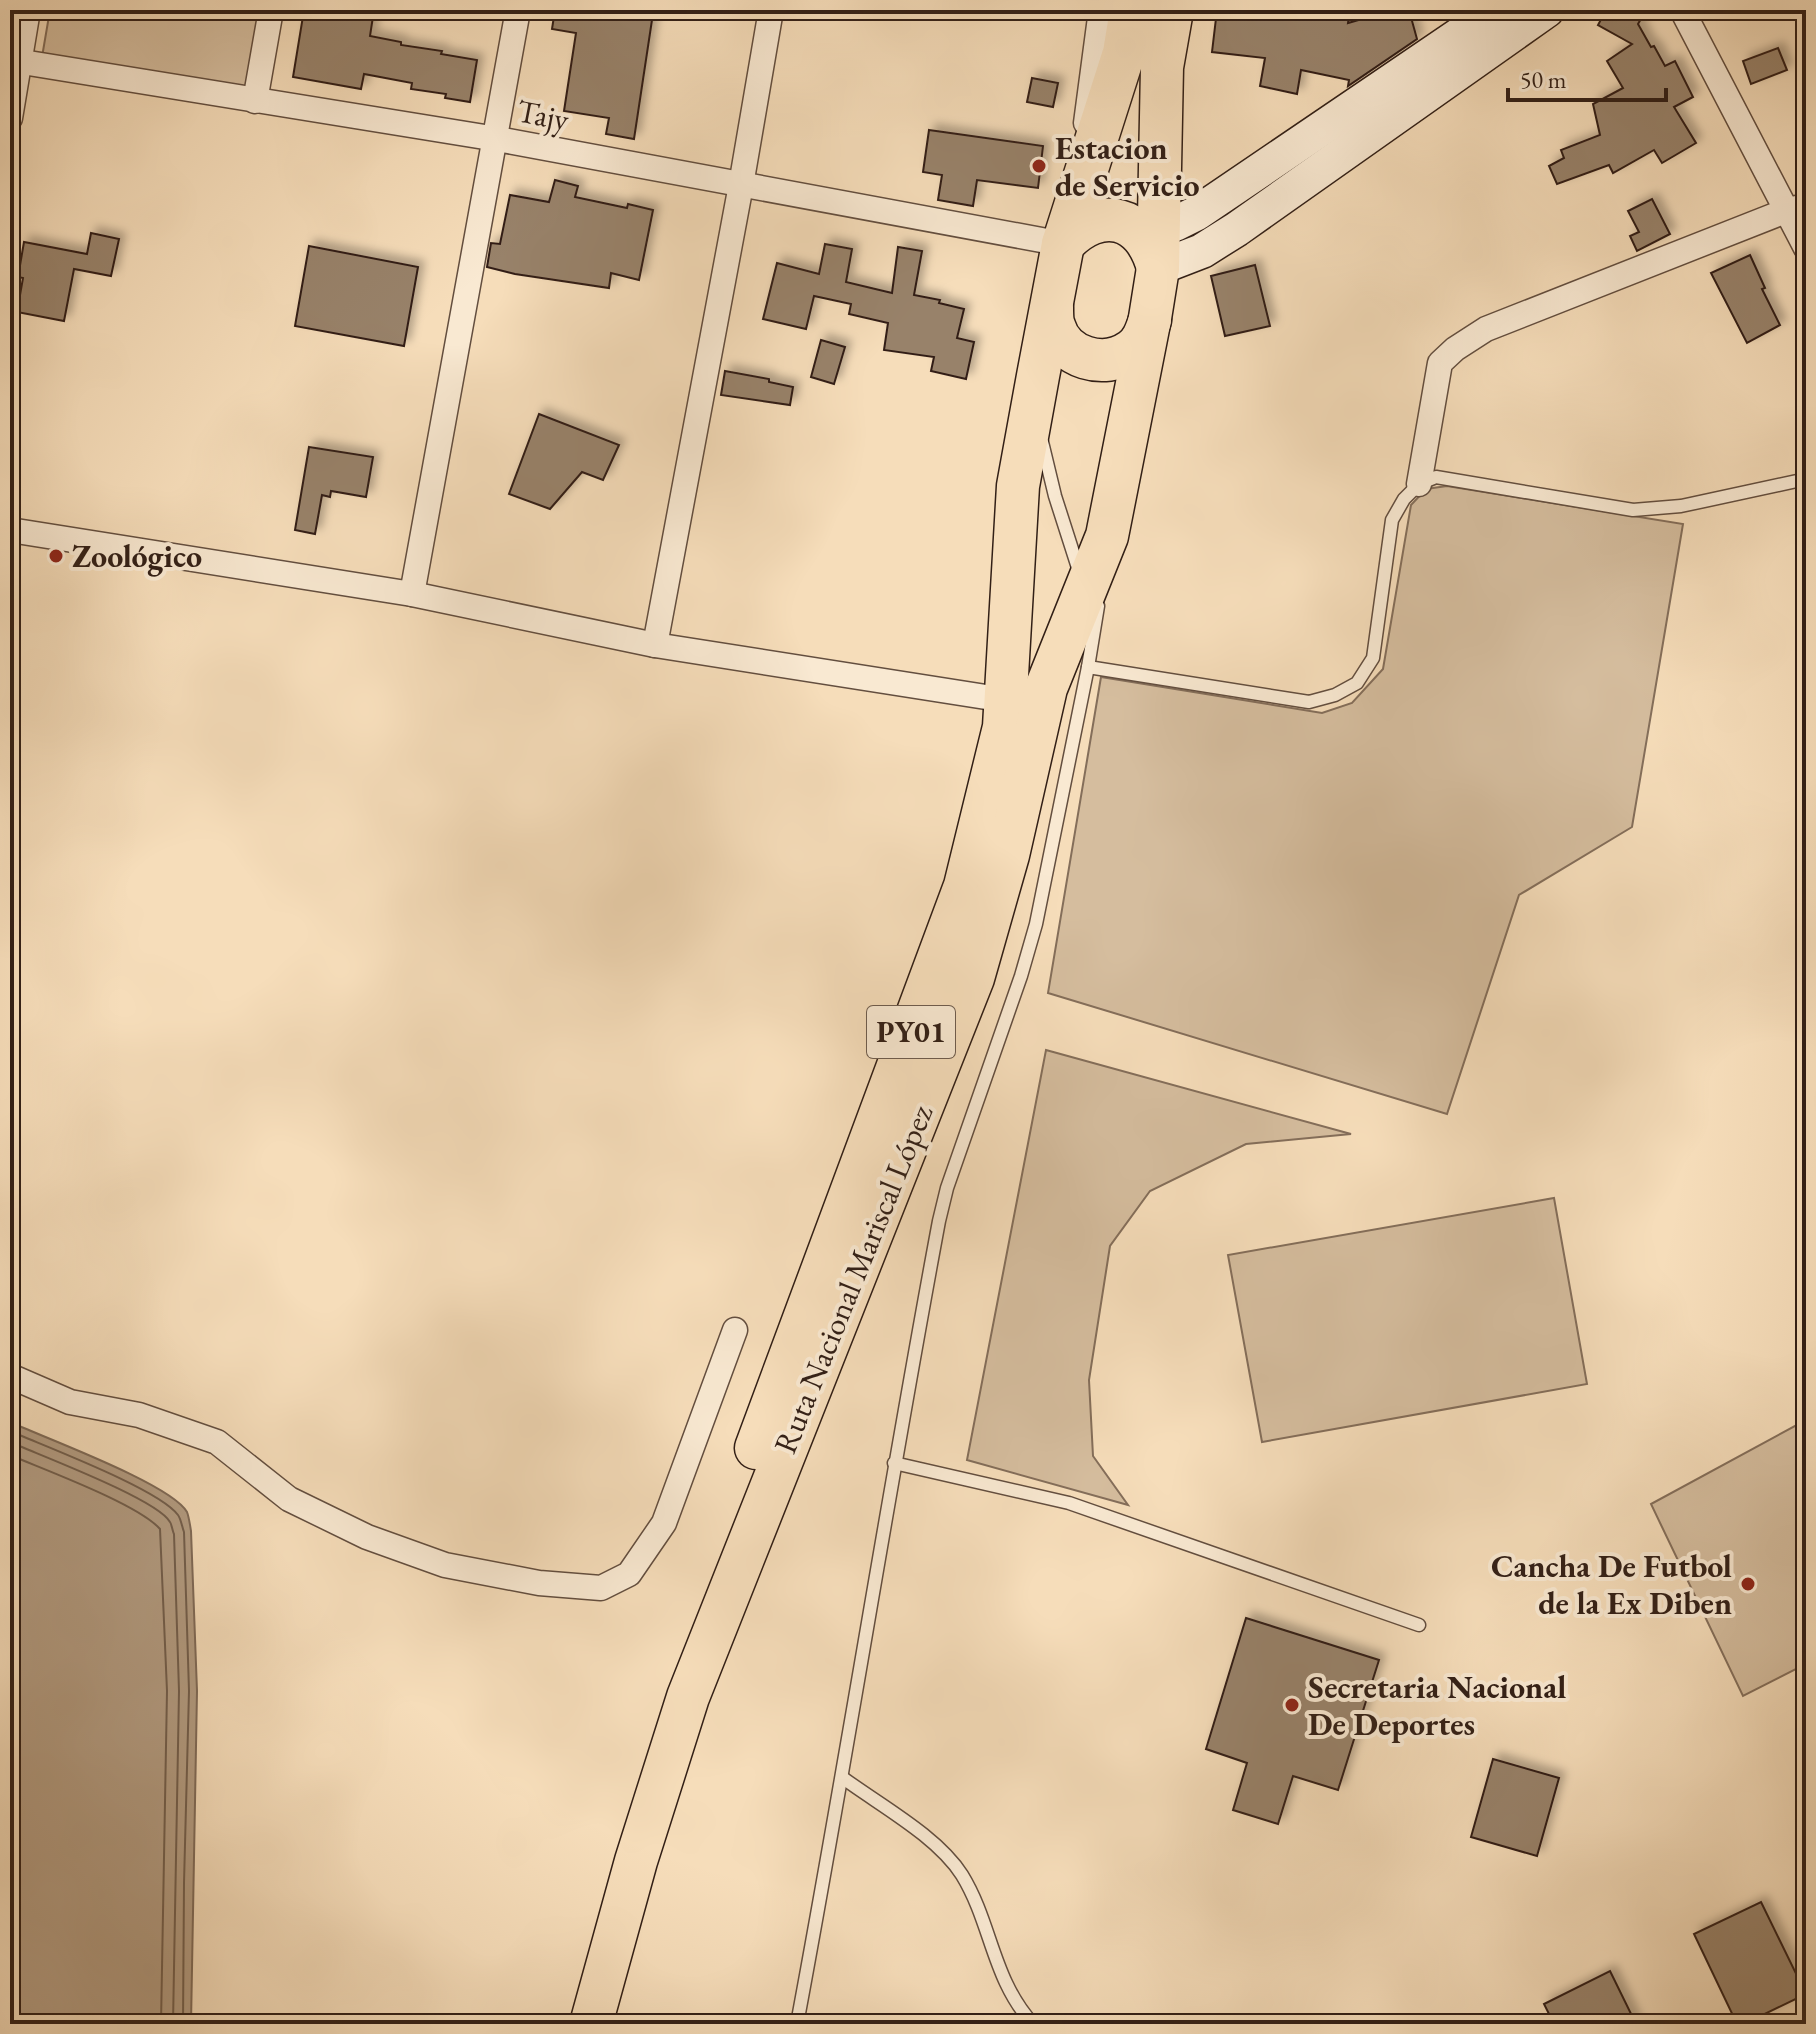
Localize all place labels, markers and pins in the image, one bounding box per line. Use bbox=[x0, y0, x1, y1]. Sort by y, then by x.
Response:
place label: Estacion de Servicio bbox=[1055, 127, 1199, 206]
marker: Estacion de Servicio bbox=[1030, 157, 1048, 175]
place label: Zoológico bbox=[72, 535, 202, 577]
marker: Zoológico bbox=[47, 547, 65, 565]
place label: Cancha De Futbol de la Ex Diben bbox=[1491, 1545, 1732, 1624]
marker: Cancha De Futbol de la Ex Diben bbox=[1739, 1575, 1757, 1593]
place label: Secretaria Nacional De Deportes bbox=[1308, 1666, 1566, 1745]
marker: Secretaria Nacional De Deportes bbox=[1283, 1696, 1301, 1714]

